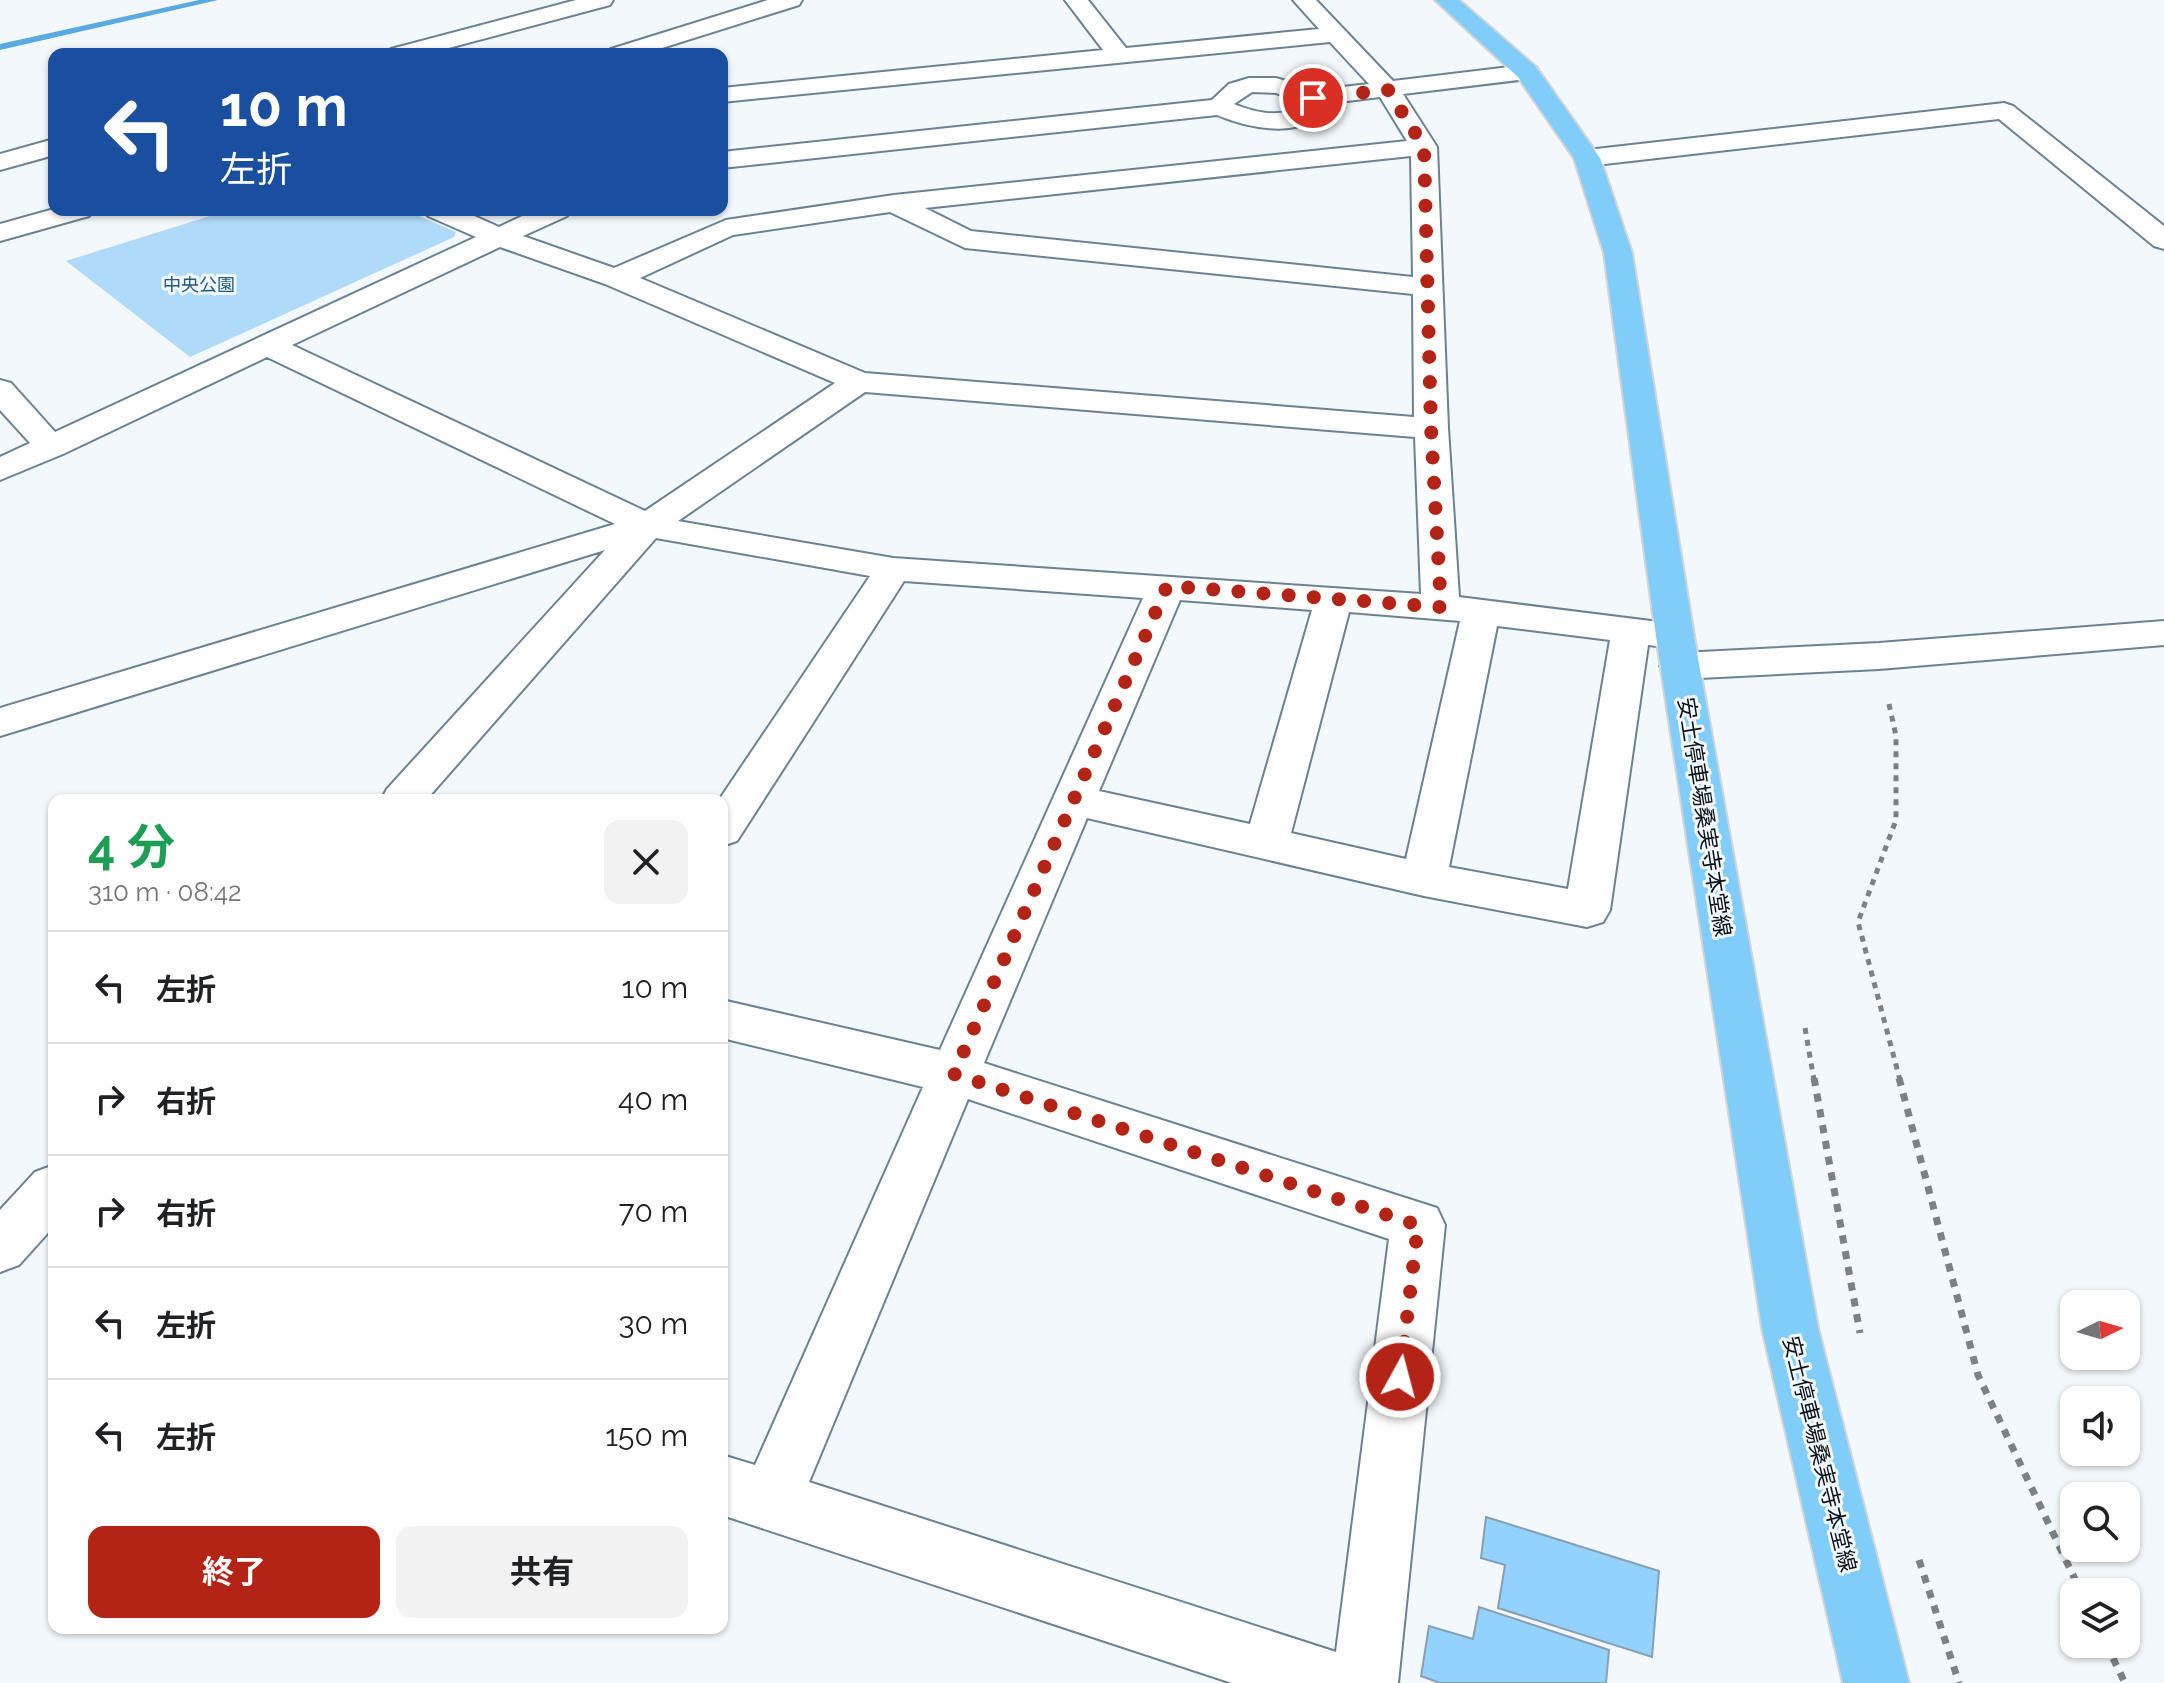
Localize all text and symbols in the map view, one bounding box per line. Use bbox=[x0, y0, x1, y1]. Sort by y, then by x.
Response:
pin bbox=[1279, 64, 1347, 132]
text: 10 m bbox=[220, 73, 348, 139]
icon: arrive bbox=[1291, 76, 1335, 120]
icon: left bbox=[88, 80, 192, 184]
text: 左折 bbox=[220, 148, 292, 190]
park label: 中央公園 bbox=[163, 274, 235, 295]
street label: 安土停車場桑実寺本堂線 bbox=[1673, 695, 1737, 939]
text: 4 分 bbox=[88, 819, 175, 875]
button: close bbox=[604, 820, 688, 904]
text: 310 m · 08:42 bbox=[88, 877, 242, 907]
icon: left bbox=[88, 965, 132, 1009]
text: 10 m bbox=[622, 970, 688, 1005]
text: 左折 bbox=[156, 972, 216, 1007]
icon: right bbox=[88, 1077, 132, 1121]
text: 40 m bbox=[618, 1082, 688, 1117]
text: 右折 bbox=[156, 1084, 216, 1119]
icon: right bbox=[88, 1189, 132, 1233]
text: 70 m bbox=[618, 1194, 688, 1229]
text: 右折 bbox=[156, 1196, 216, 1231]
north arrow bbox=[2060, 1290, 2140, 1370]
map controls bbox=[2060, 1290, 2140, 1658]
icon: left bbox=[88, 1301, 132, 1345]
text: 30 m bbox=[618, 1306, 688, 1341]
text: 左折 bbox=[156, 1308, 216, 1343]
street label: 安土停車場桑実寺本堂線 bbox=[1778, 1333, 1862, 1575]
position arrow bbox=[1358, 1335, 1442, 1419]
button: sound bbox=[2060, 1386, 2140, 1466]
icon: left bbox=[88, 1413, 132, 1457]
text: 150 m bbox=[605, 1418, 688, 1453]
text: 左折 bbox=[156, 1420, 216, 1455]
button: search bbox=[2060, 1482, 2140, 1562]
button: 終了 bbox=[88, 1526, 380, 1618]
button: 共有 bbox=[396, 1526, 688, 1618]
button: layers bbox=[2060, 1578, 2140, 1658]

